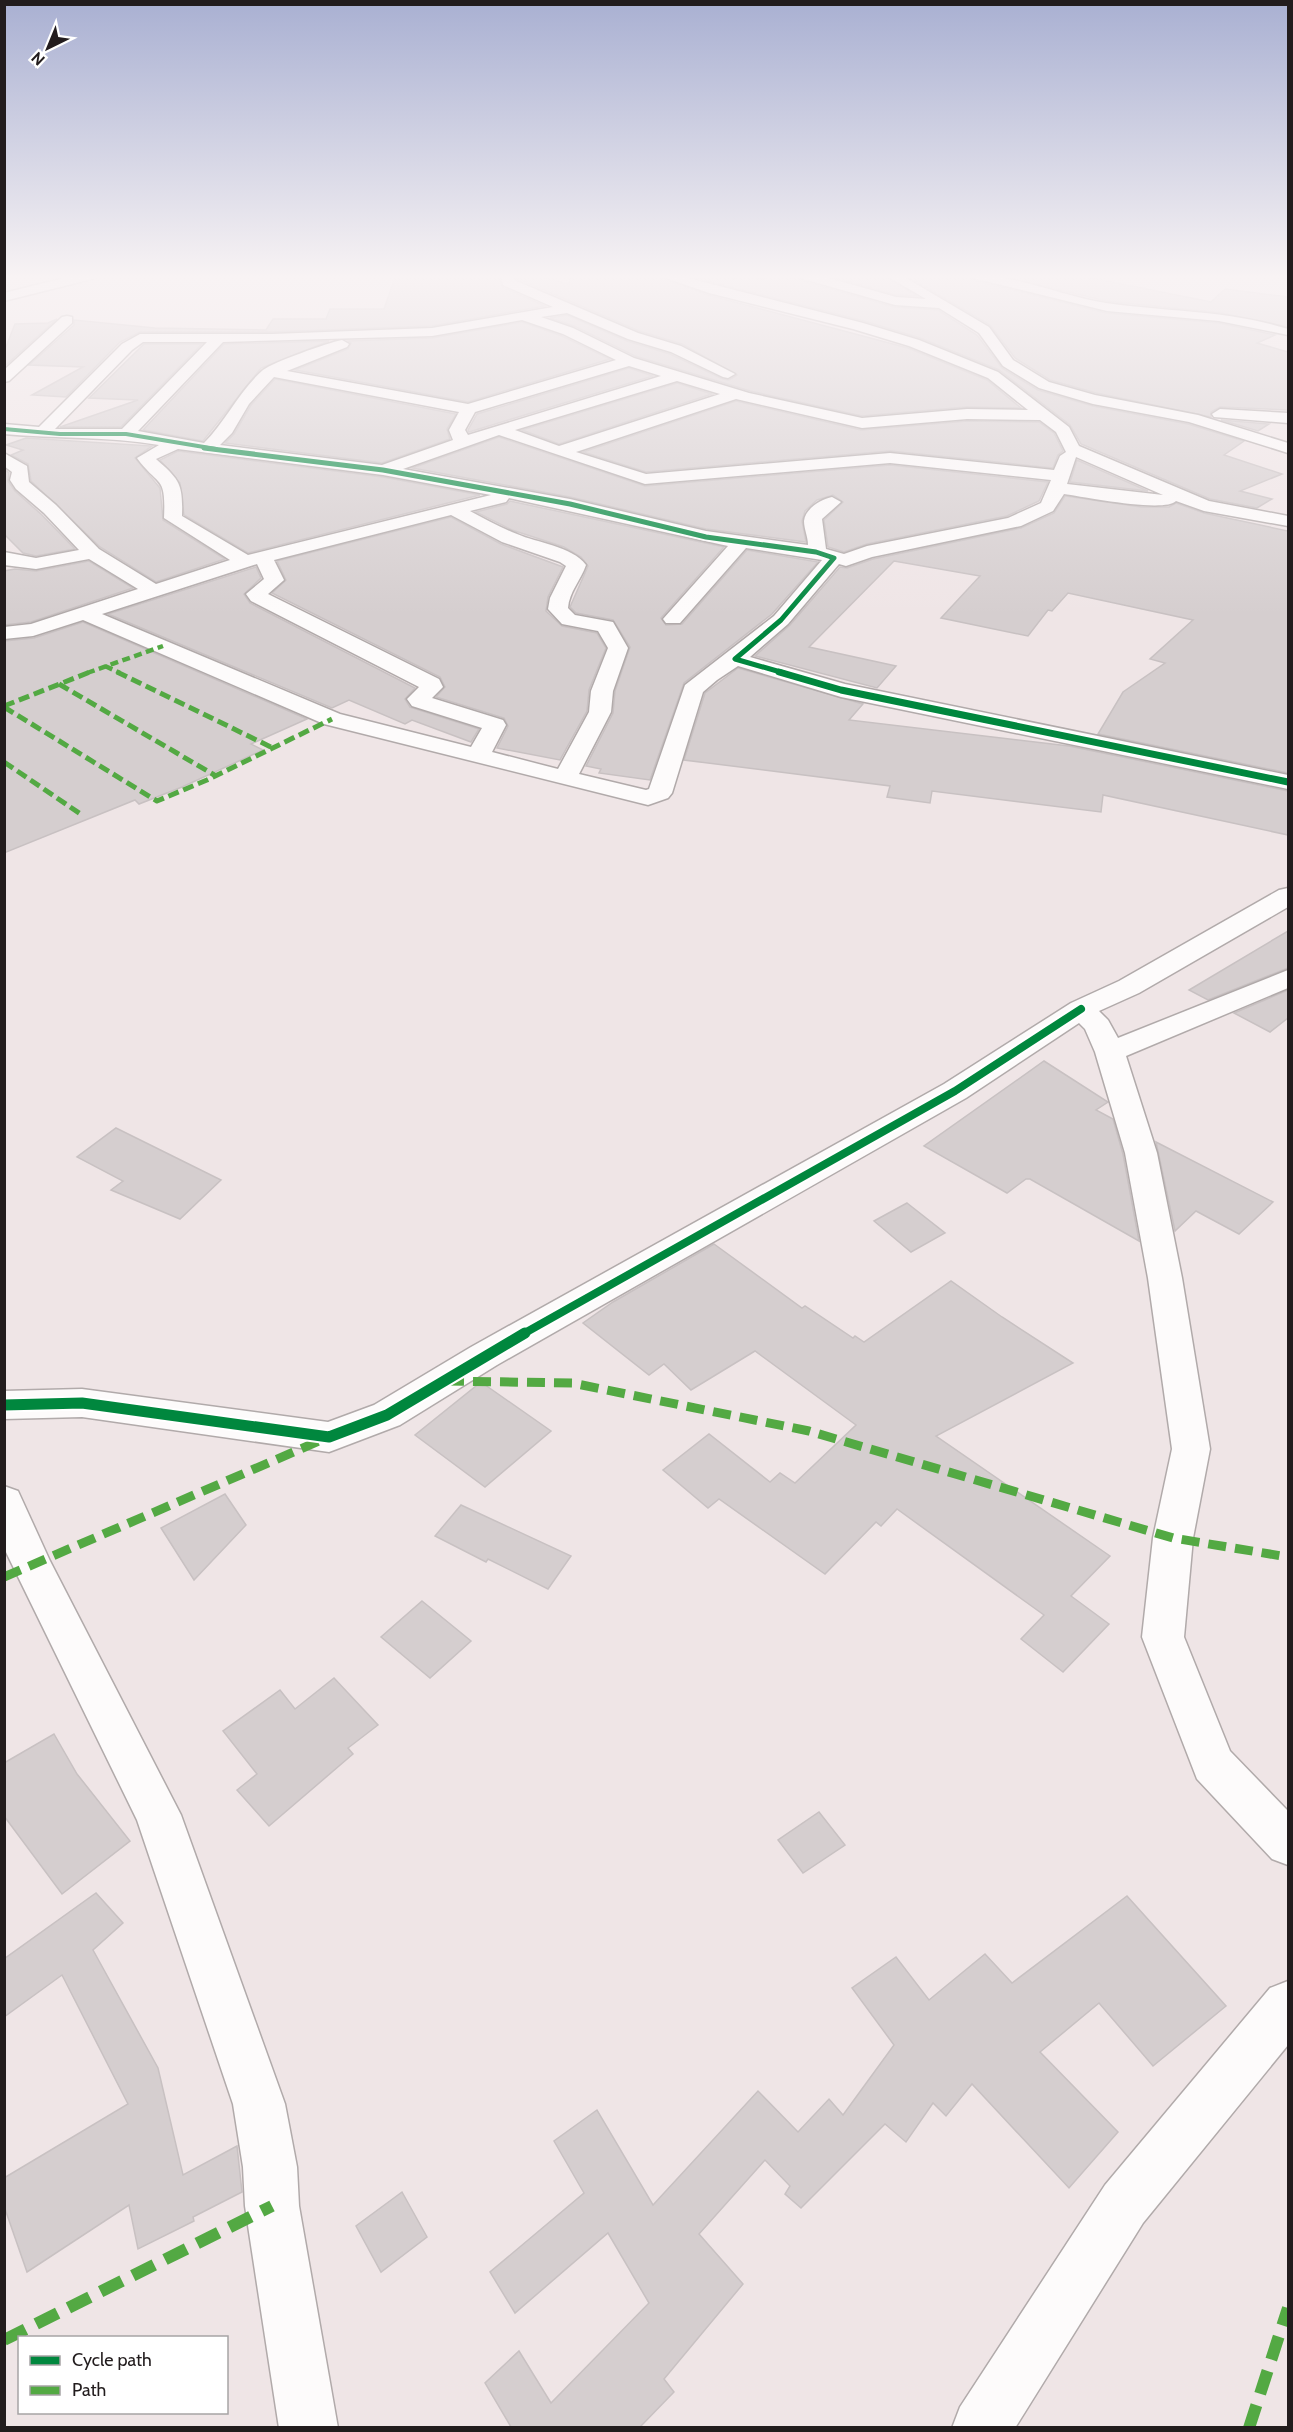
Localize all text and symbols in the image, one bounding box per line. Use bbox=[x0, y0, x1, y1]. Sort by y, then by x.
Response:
north arrow bbox=[18, 18, 78, 78]
text: N bbox=[27, 48, 49, 69]
legend bbox=[18, 2336, 228, 2414]
text: Cycle path bbox=[72, 2349, 152, 2371]
text: Path bbox=[72, 2379, 106, 2401]

